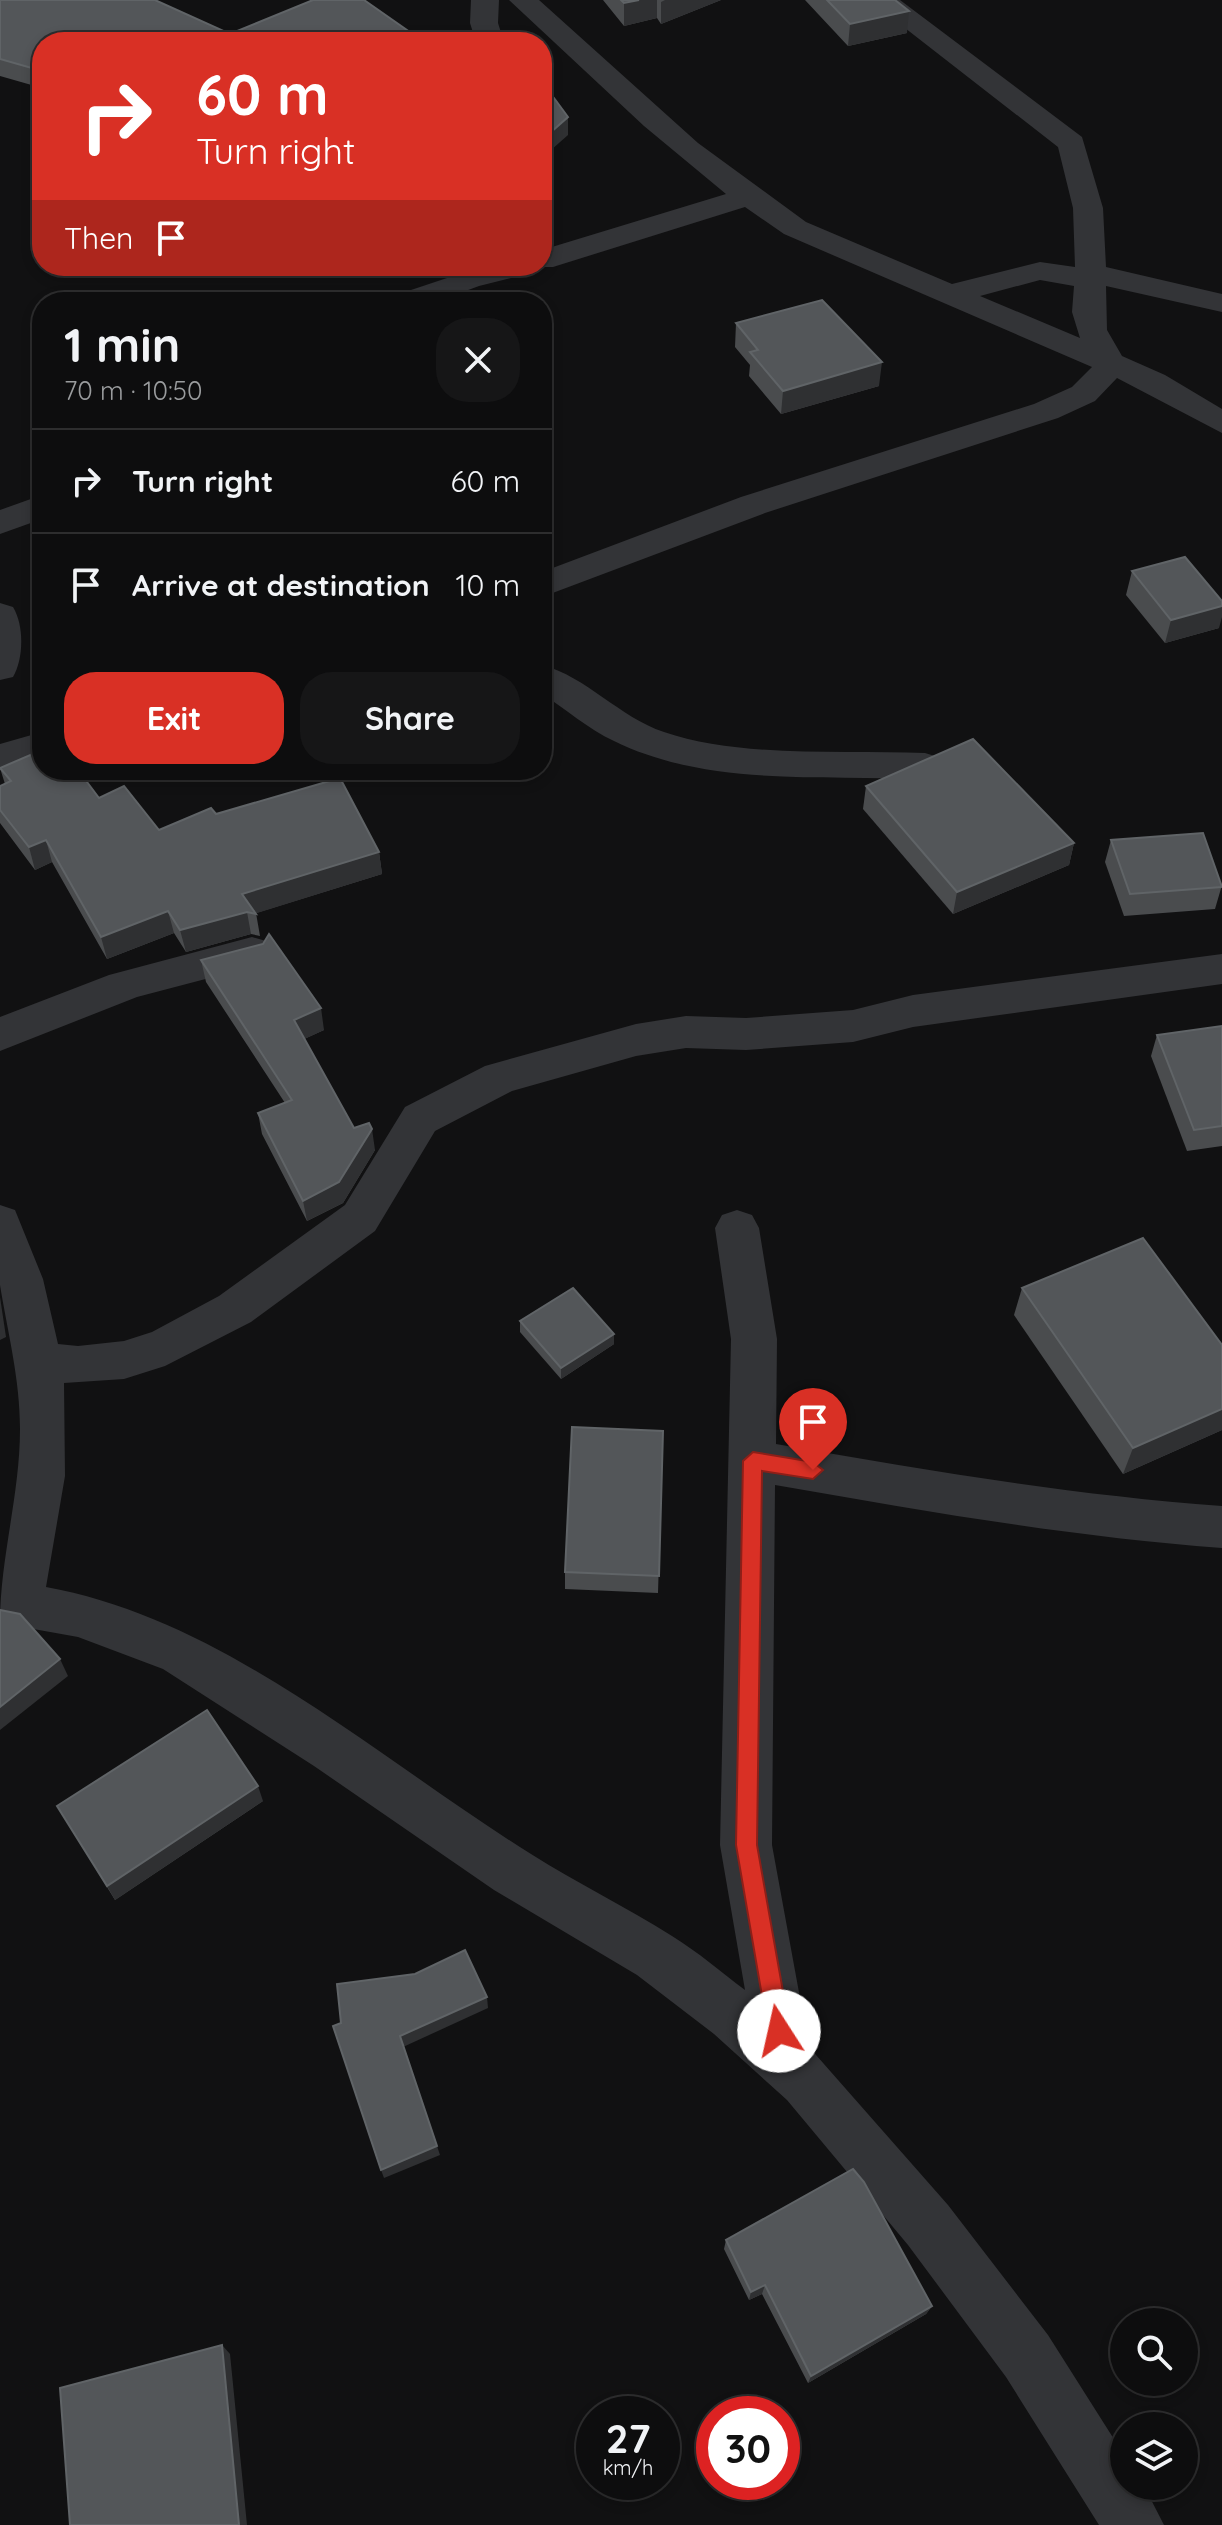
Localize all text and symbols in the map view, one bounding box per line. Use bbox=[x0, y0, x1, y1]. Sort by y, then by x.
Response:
text: 60 m bbox=[196, 59, 329, 129]
icon: right bbox=[64, 64, 168, 168]
text: Turn right bbox=[196, 128, 355, 173]
icon: arrive bbox=[149, 216, 193, 260]
text: Then bbox=[64, 219, 133, 257]
text: 1 min bbox=[64, 314, 180, 374]
button: close bbox=[436, 318, 520, 402]
text: 70 m · 10:50 bbox=[64, 374, 202, 407]
icon: right bbox=[64, 459, 108, 503]
text: Turn right bbox=[132, 462, 273, 500]
text: 60 m bbox=[450, 462, 520, 500]
icon: arrive bbox=[64, 563, 108, 607]
text: Arrive at destination bbox=[132, 566, 430, 604]
text: 10 m bbox=[456, 566, 520, 604]
button: Exit bbox=[64, 672, 284, 764]
button: Share bbox=[300, 672, 520, 764]
pin bbox=[779, 1388, 847, 1470]
icon: arrive bbox=[791, 1400, 835, 1444]
position arrow bbox=[737, 1989, 821, 2073]
map controls bbox=[1110, 2308, 1198, 2500]
button: search bbox=[1110, 2308, 1198, 2396]
speed limit sign: 30 bbox=[696, 2396, 800, 2500]
button: layers bbox=[1110, 2412, 1198, 2500]
text: 27 bbox=[606, 2413, 650, 2463]
text: km/h bbox=[603, 2455, 653, 2480]

